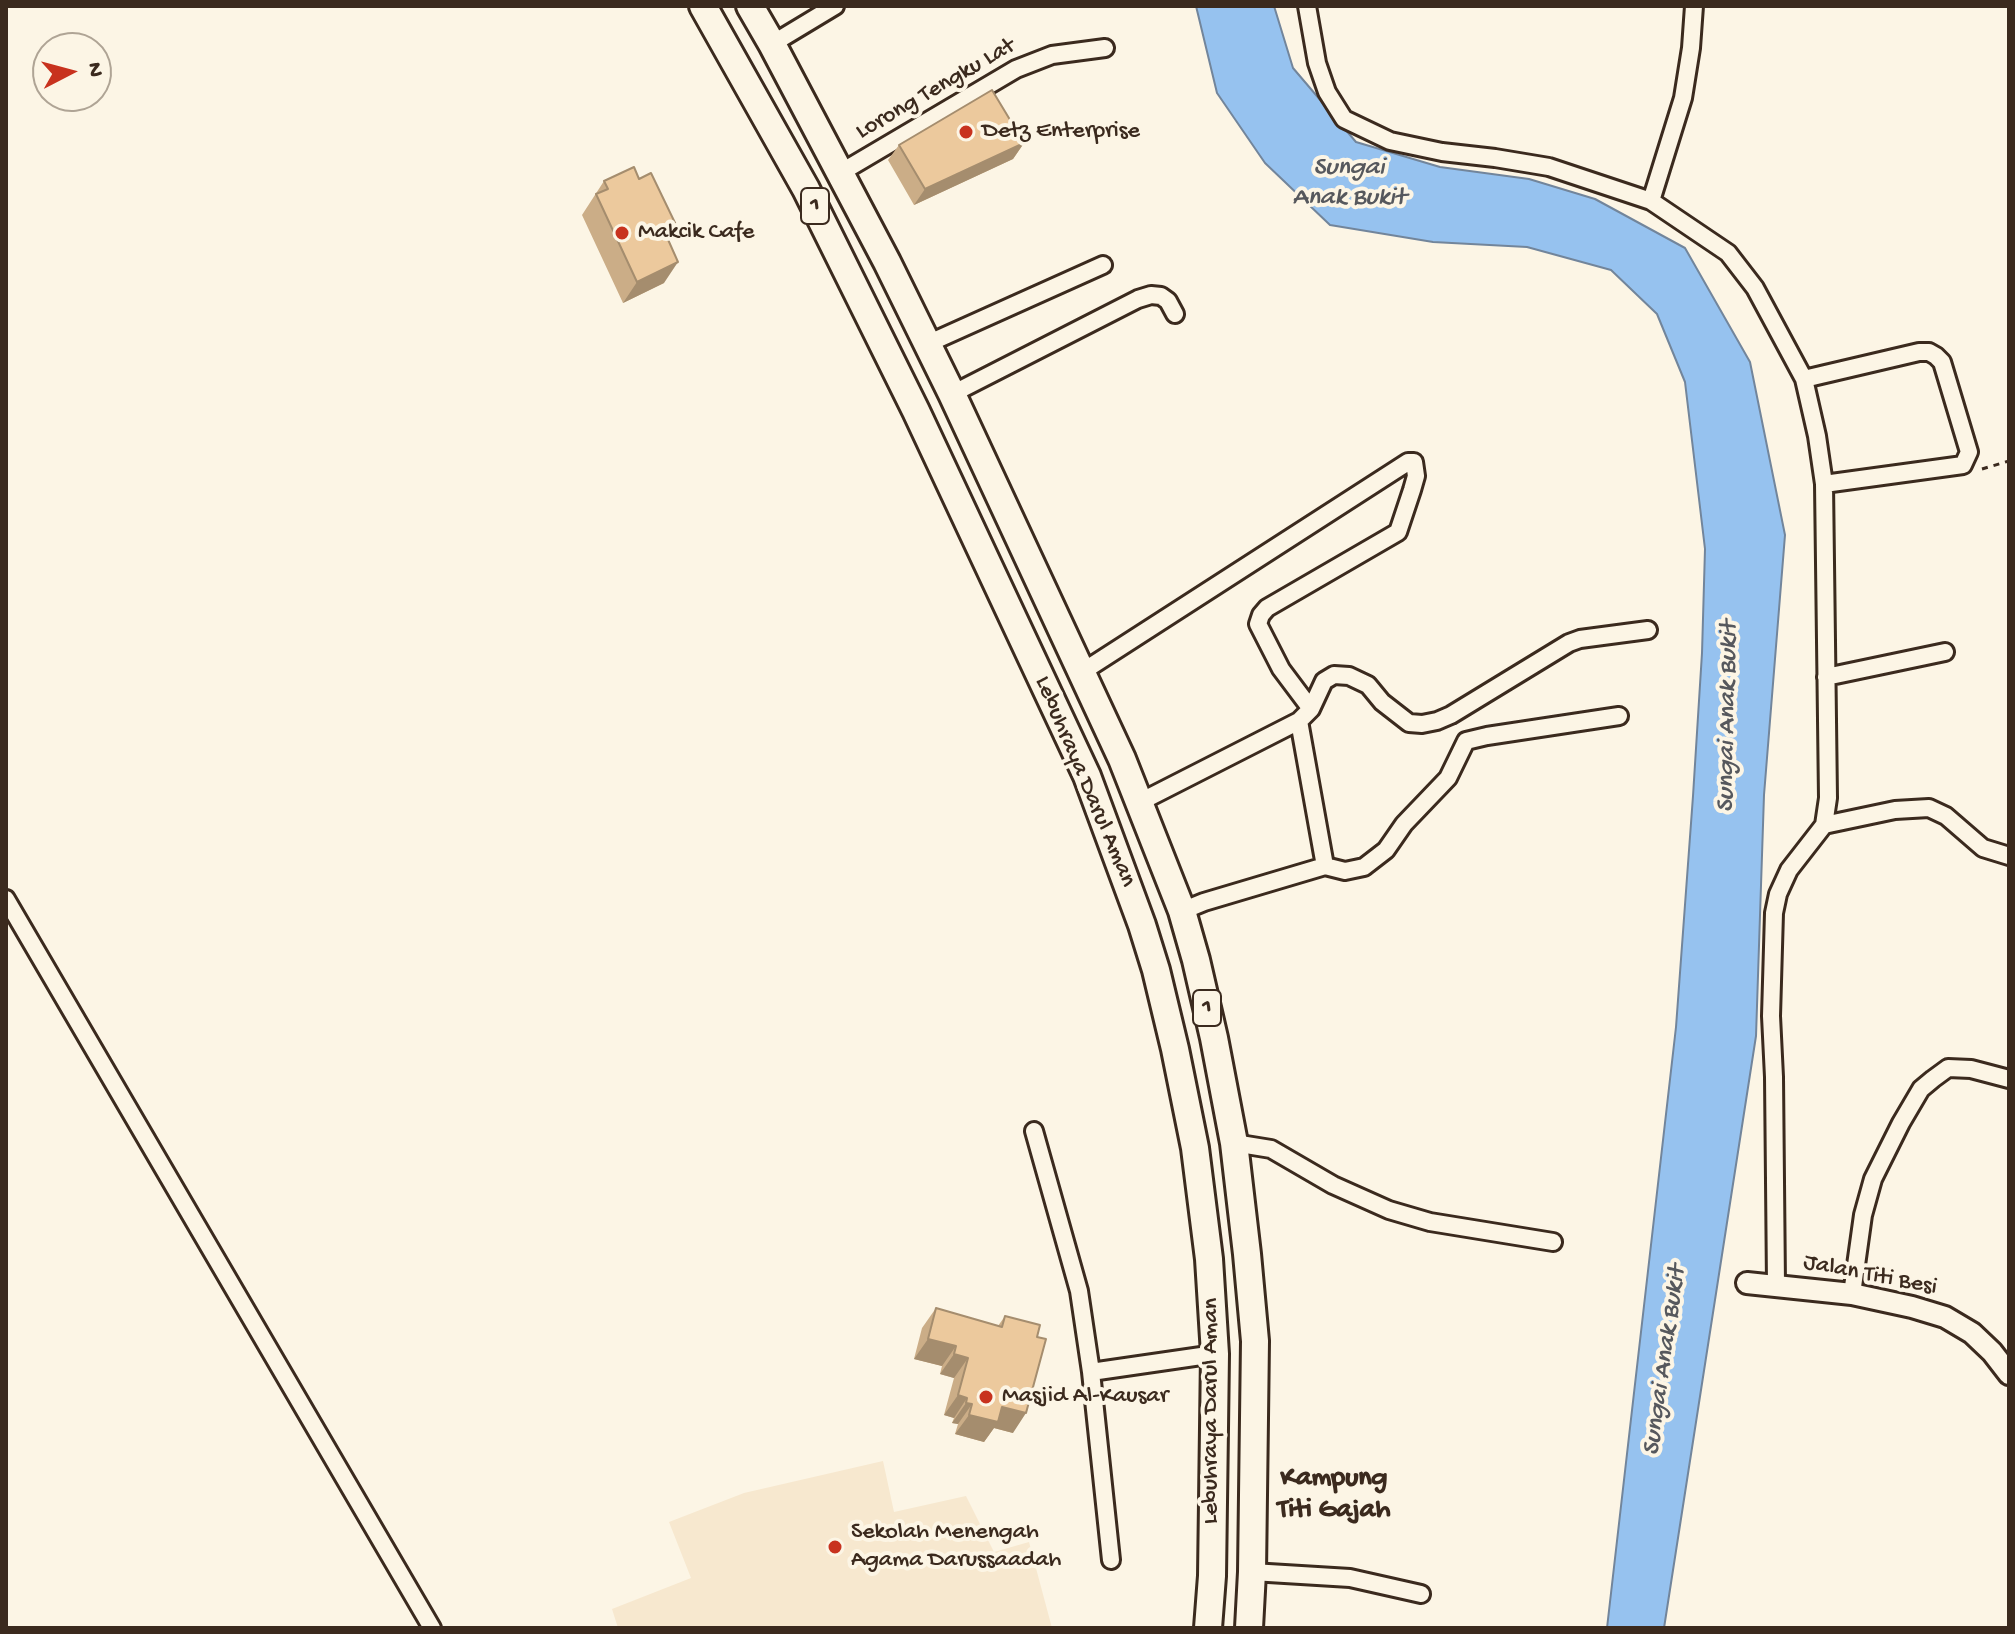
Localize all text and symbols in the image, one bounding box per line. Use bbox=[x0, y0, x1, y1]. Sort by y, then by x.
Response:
north arrow bbox=[32, 32, 112, 112]
street label: Lorong Tengku Lat bbox=[851, 33, 1021, 147]
text: N bbox=[80, 61, 108, 78]
place label: Detz Enterprise bbox=[982, 118, 1140, 146]
marker: Detz Enterprise bbox=[957, 123, 975, 141]
water label: Sungai Anak Bukit bbox=[1292, 153, 1406, 214]
road number: 1 bbox=[801, 188, 829, 224]
place label: Makcik Cafe bbox=[638, 219, 754, 247]
marker: Makcik Cafe bbox=[613, 224, 631, 242]
water label: Sungai Anak Bukit bbox=[1712, 621, 1746, 813]
street label: Lebuhraya Darul Aman bbox=[1027, 672, 1141, 892]
road number: 1 bbox=[1193, 990, 1221, 1026]
street label: Jalan Titi Besi bbox=[1801, 1249, 1939, 1303]
water label: Sungai Anak Bukit bbox=[1637, 1264, 1695, 1458]
street label: Lebuhraya Darul Aman bbox=[1198, 1298, 1226, 1524]
place label: Masjid Al-Kausar bbox=[1002, 1383, 1168, 1411]
marker: Masjid Al-Kausar bbox=[977, 1388, 995, 1406]
district label: Kampung Titi Gajah bbox=[1278, 1463, 1390, 1529]
place label: Sekolah Menengah Agama Darussaadah bbox=[851, 1519, 1062, 1575]
marker: Sekolah Menengah Agama Darussaadah bbox=[826, 1538, 844, 1556]

